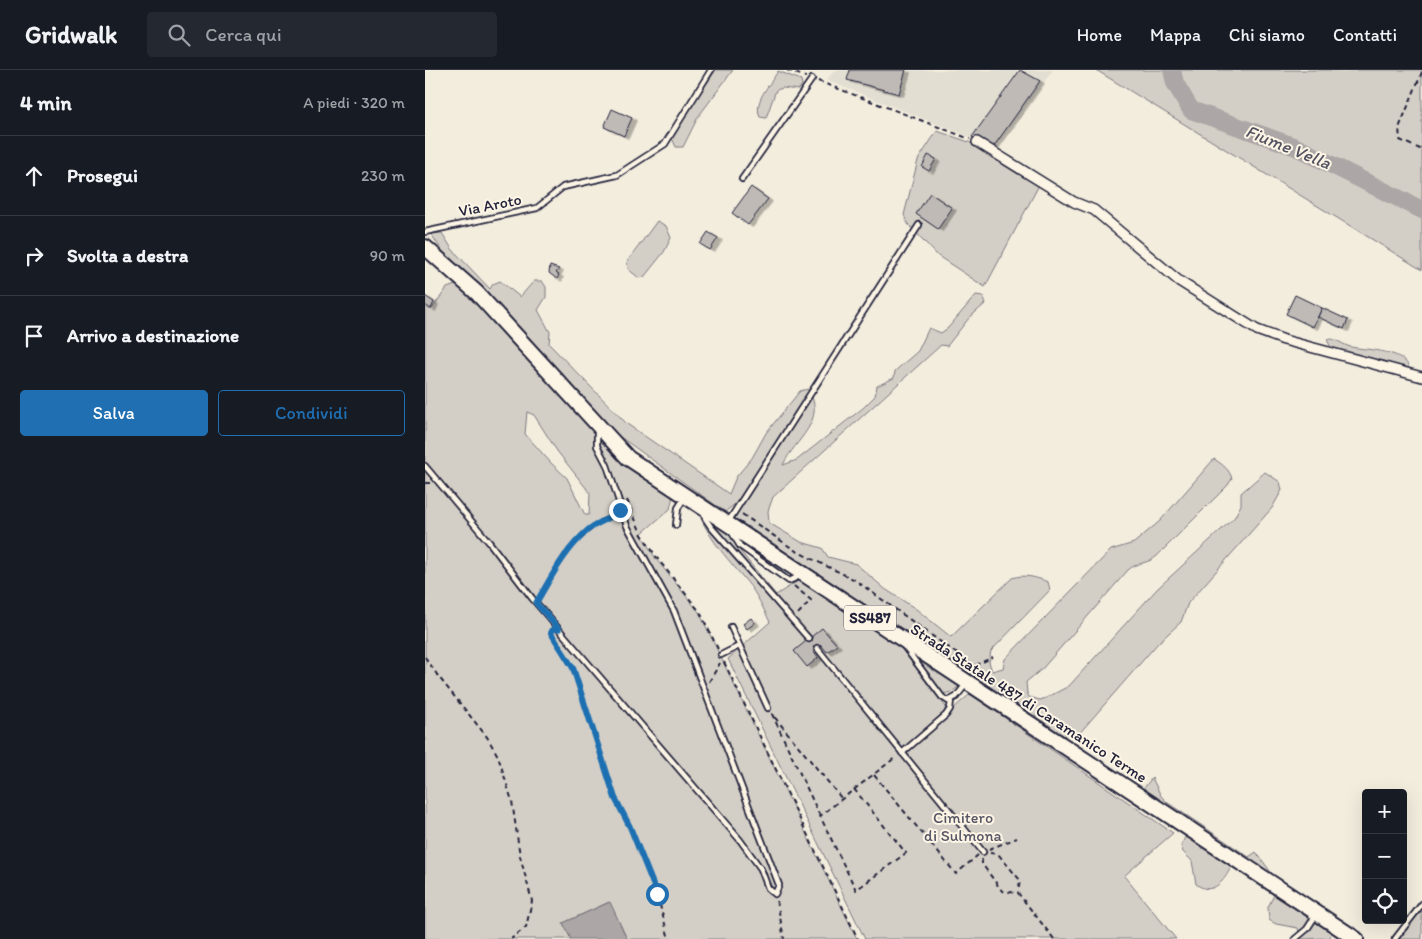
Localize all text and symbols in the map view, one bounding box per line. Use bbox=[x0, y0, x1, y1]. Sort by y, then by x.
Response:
search box bbox=[147, 12, 497, 57]
text: Gridwalk bbox=[25, 20, 117, 49]
icon: search bbox=[165, 21, 193, 49]
text: Cerca qui bbox=[205, 23, 282, 46]
text: Home bbox=[1077, 24, 1122, 46]
text: Mappa bbox=[1150, 24, 1201, 46]
text: Chi siamo bbox=[1229, 24, 1305, 46]
text: Contatti bbox=[1333, 24, 1397, 46]
text: 4 min bbox=[20, 90, 72, 115]
text: A piedi · 320 m bbox=[303, 93, 405, 112]
water label: Fiume Vella bbox=[1242, 120, 1335, 174]
icon: ahead bbox=[20, 162, 48, 190]
text: Prosegui bbox=[67, 164, 138, 187]
text: 230 m bbox=[361, 166, 405, 185]
street label: Via Aroto bbox=[457, 190, 523, 220]
icon: right bbox=[20, 242, 48, 270]
text: Svolta a destra bbox=[67, 244, 188, 267]
text: 90 m bbox=[370, 246, 405, 265]
icon: arrive bbox=[20, 322, 48, 350]
text: Arrivo a destinazione bbox=[67, 324, 239, 347]
button: Salva bbox=[20, 390, 208, 436]
button: Condividi bbox=[218, 390, 405, 436]
route end bbox=[609, 499, 632, 522]
road number: SS487 bbox=[844, 606, 896, 630]
street label: Strada Statale 487 di Caramanico Terme bbox=[907, 619, 1151, 787]
map controls bbox=[1362, 789, 1407, 924]
button: + bbox=[1362, 789, 1407, 834]
park label: Cimitero di Sulmona bbox=[924, 808, 1003, 845]
button: − bbox=[1362, 834, 1407, 879]
button: locate bbox=[1362, 879, 1407, 924]
route start bbox=[646, 883, 669, 906]

